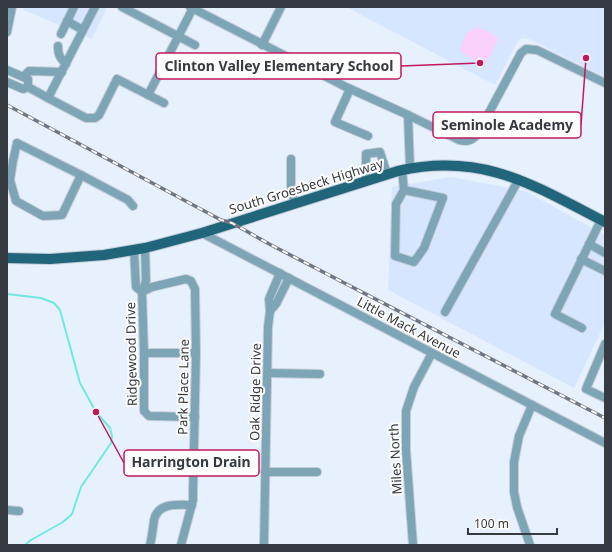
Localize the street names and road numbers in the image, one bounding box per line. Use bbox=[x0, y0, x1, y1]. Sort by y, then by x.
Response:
street label: South Groesbeck Highway bbox=[227, 154, 386, 218]
street label: Little Mack Avenue bbox=[354, 292, 464, 362]
street label: Ridgewood Drive bbox=[121, 302, 141, 406]
street label: Park Place Lane bbox=[173, 339, 193, 435]
street label: Oak Ridge Drive bbox=[245, 343, 265, 441]
street label: Miles North bbox=[384, 423, 406, 495]

